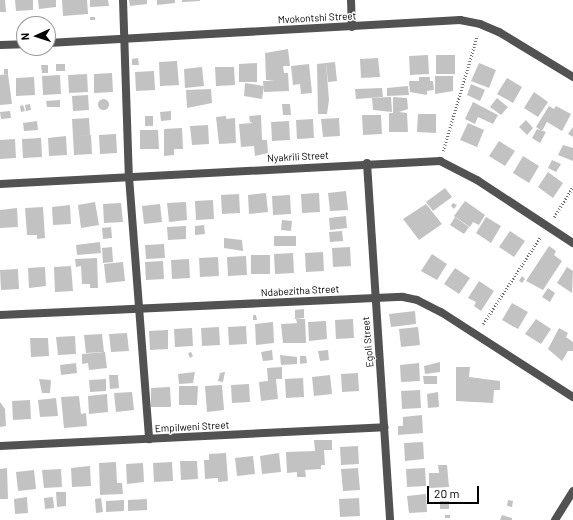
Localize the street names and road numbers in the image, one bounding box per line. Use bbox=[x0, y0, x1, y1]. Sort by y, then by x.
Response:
street label: Mvokontshi Street bbox=[277, 10, 357, 26]
street label: Nyakrili Street bbox=[267, 149, 329, 165]
street label: Ndabezitha Street bbox=[260, 283, 340, 299]
street label: Egoli Street bbox=[360, 316, 376, 368]
street label: Empilweni Street bbox=[155, 419, 229, 435]

